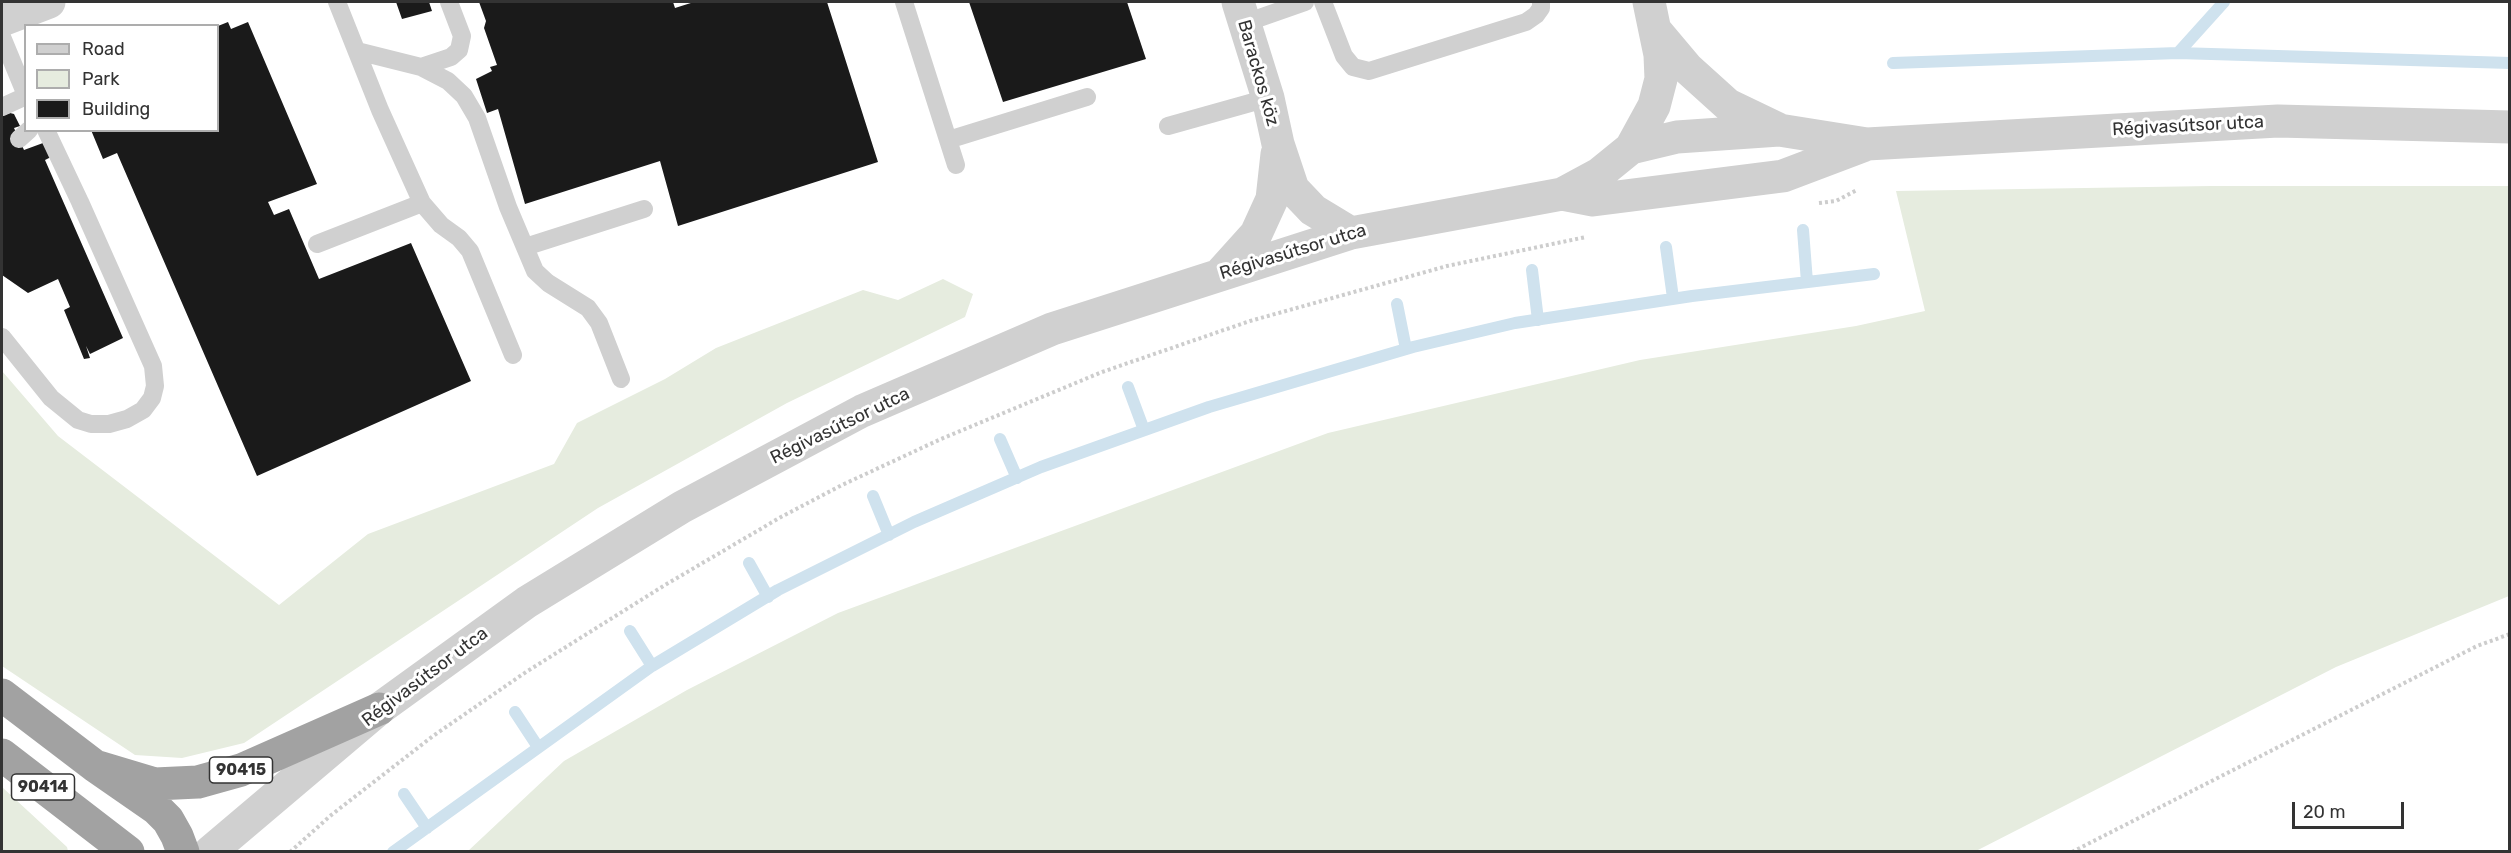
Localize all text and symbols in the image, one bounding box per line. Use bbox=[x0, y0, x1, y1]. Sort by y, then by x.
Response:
street label: Barackos köz bbox=[1233, 17, 1283, 129]
legend bbox=[24, 24, 219, 132]
text: Road bbox=[82, 38, 125, 60]
text: Park bbox=[82, 68, 119, 90]
text: Building bbox=[82, 98, 150, 120]
street label: Régivasútsor utca bbox=[2112, 111, 2264, 141]
street label: Régivasútsor utca bbox=[1217, 219, 1369, 285]
street label: Régivasútsor utca bbox=[767, 383, 913, 469]
street label: Régivasútsor utca bbox=[358, 623, 492, 731]
road number: 90415 bbox=[210, 757, 272, 783]
road number: 90414 bbox=[12, 774, 74, 800]
scale bar bbox=[2295, 790, 2408, 828]
text: 20 m bbox=[2303, 801, 2345, 823]

